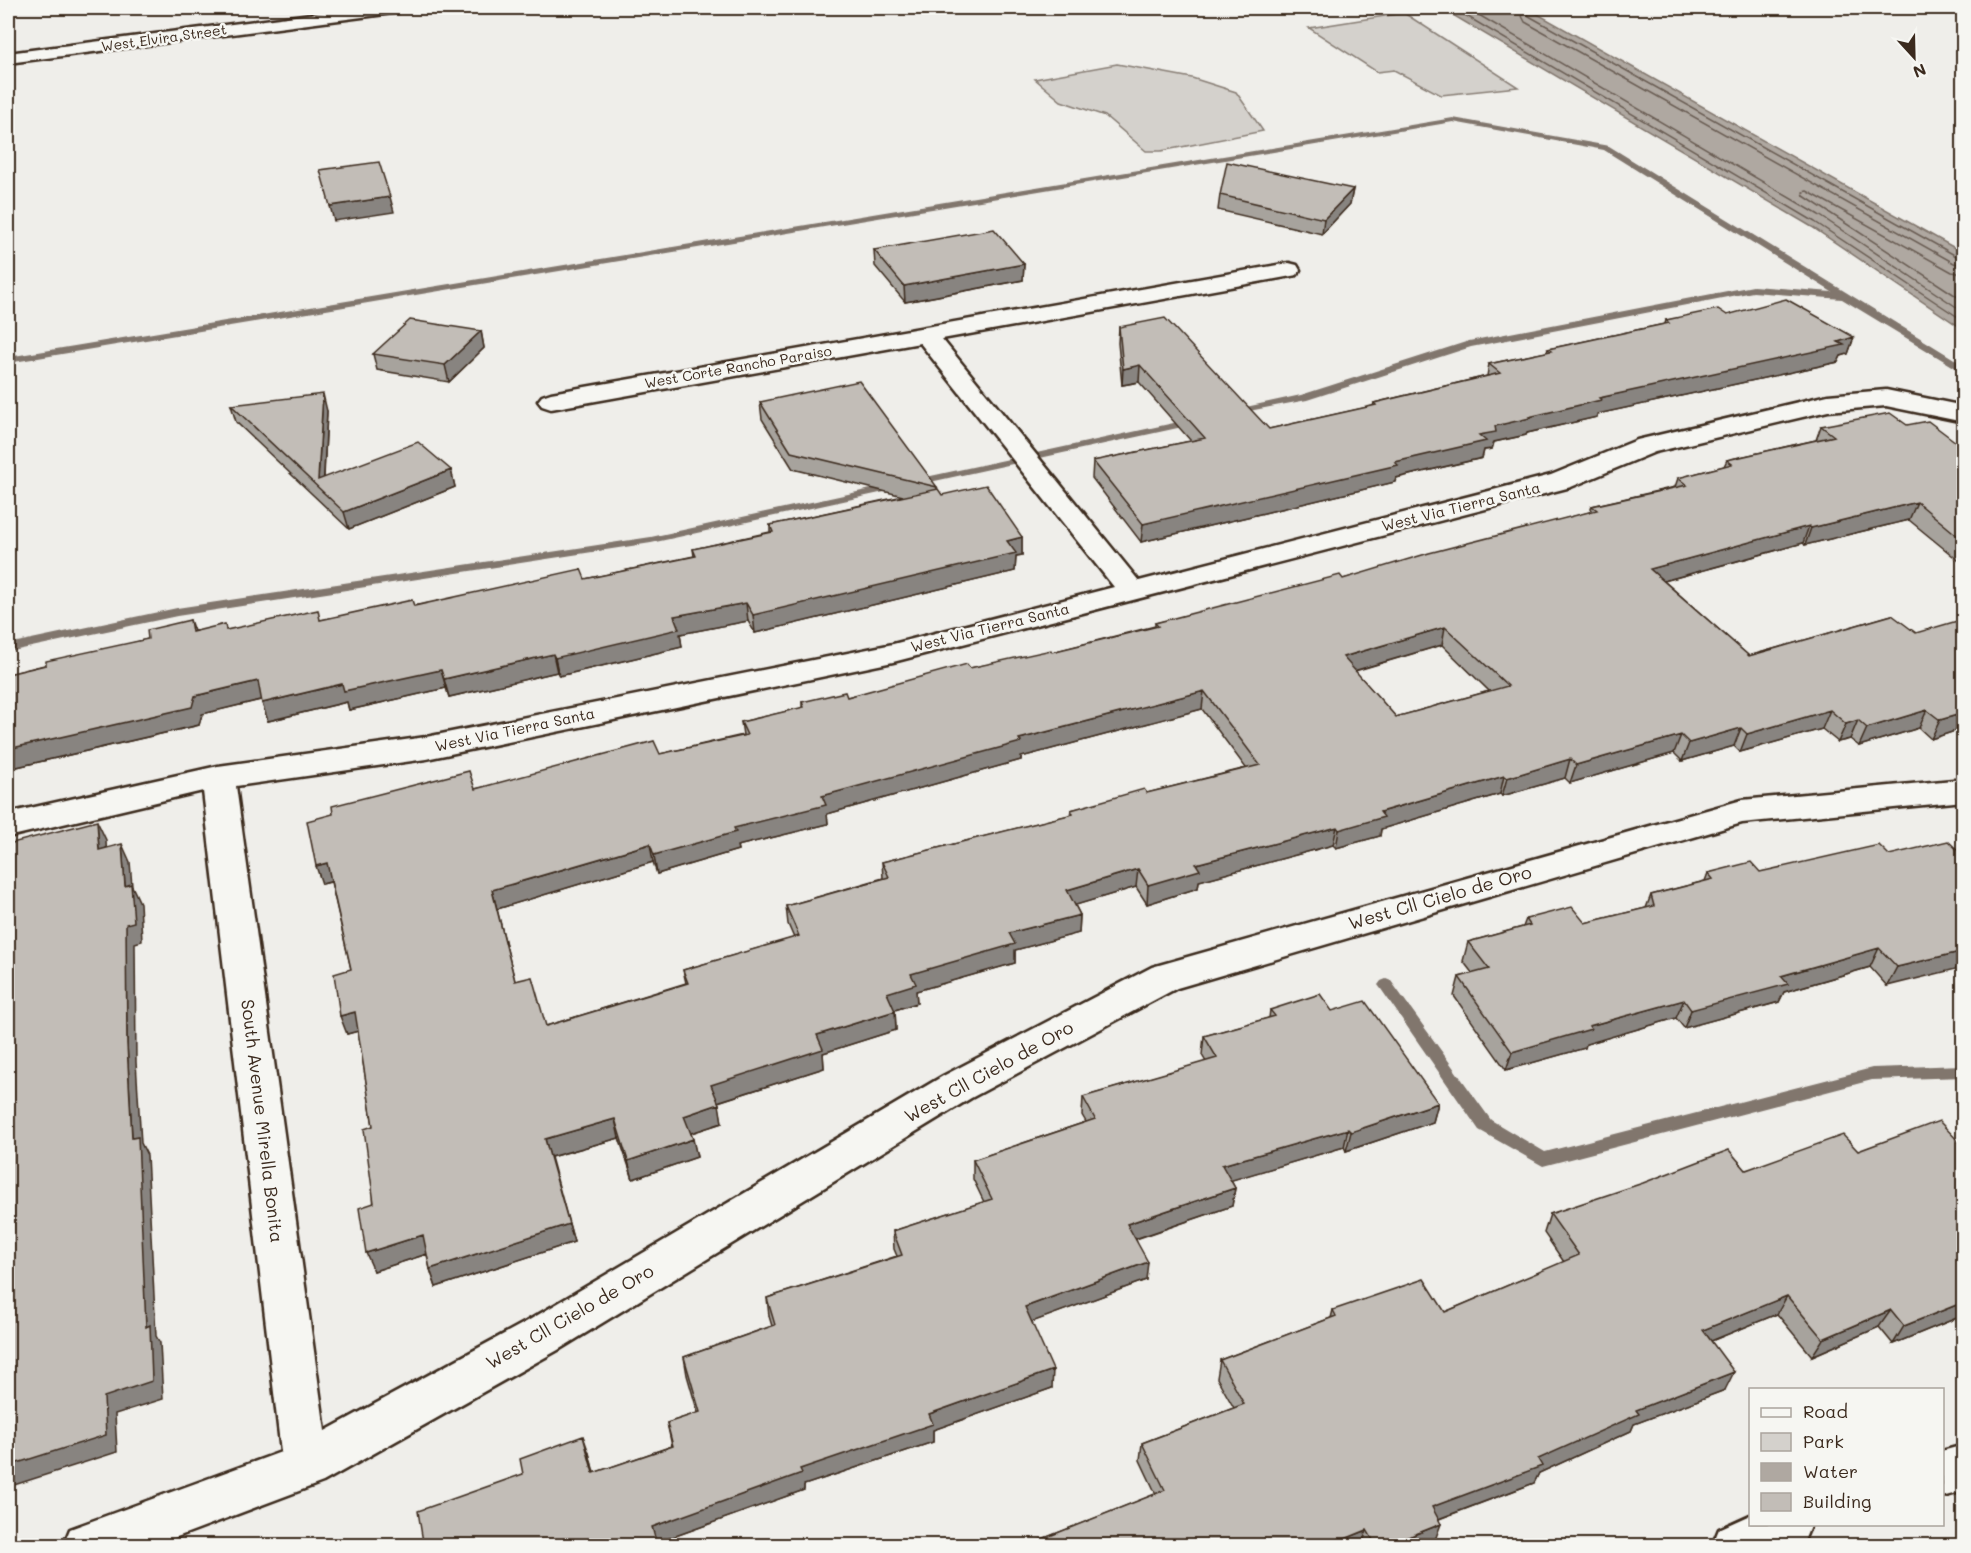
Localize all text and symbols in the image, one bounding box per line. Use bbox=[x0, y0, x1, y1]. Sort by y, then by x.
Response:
street label: West Elvira Street bbox=[100, 19, 228, 56]
north arrow bbox=[1884, 27, 1944, 87]
text: N bbox=[1910, 59, 1929, 83]
street label: West Corte Rancho Paraiso bbox=[643, 341, 833, 392]
street label: West Via Tierra Santa bbox=[1379, 477, 1542, 535]
street label: West Via Tierra Santa bbox=[908, 598, 1071, 656]
street label: West Via Tierra Santa bbox=[433, 702, 597, 756]
street label: West Cll Cielo de Oro bbox=[1345, 859, 1535, 935]
street label: South Avenue Mirella Bonita bbox=[236, 998, 290, 1244]
street label: West Cll Cielo de Oro bbox=[900, 1014, 1078, 1128]
street label: West Cll Cielo de Oro bbox=[481, 1258, 658, 1374]
legend bbox=[1749, 1388, 1944, 1526]
text: Road bbox=[1803, 1399, 1848, 1423]
text: Park bbox=[1803, 1429, 1844, 1453]
text: Water bbox=[1803, 1459, 1858, 1483]
text: Building bbox=[1803, 1489, 1871, 1513]

